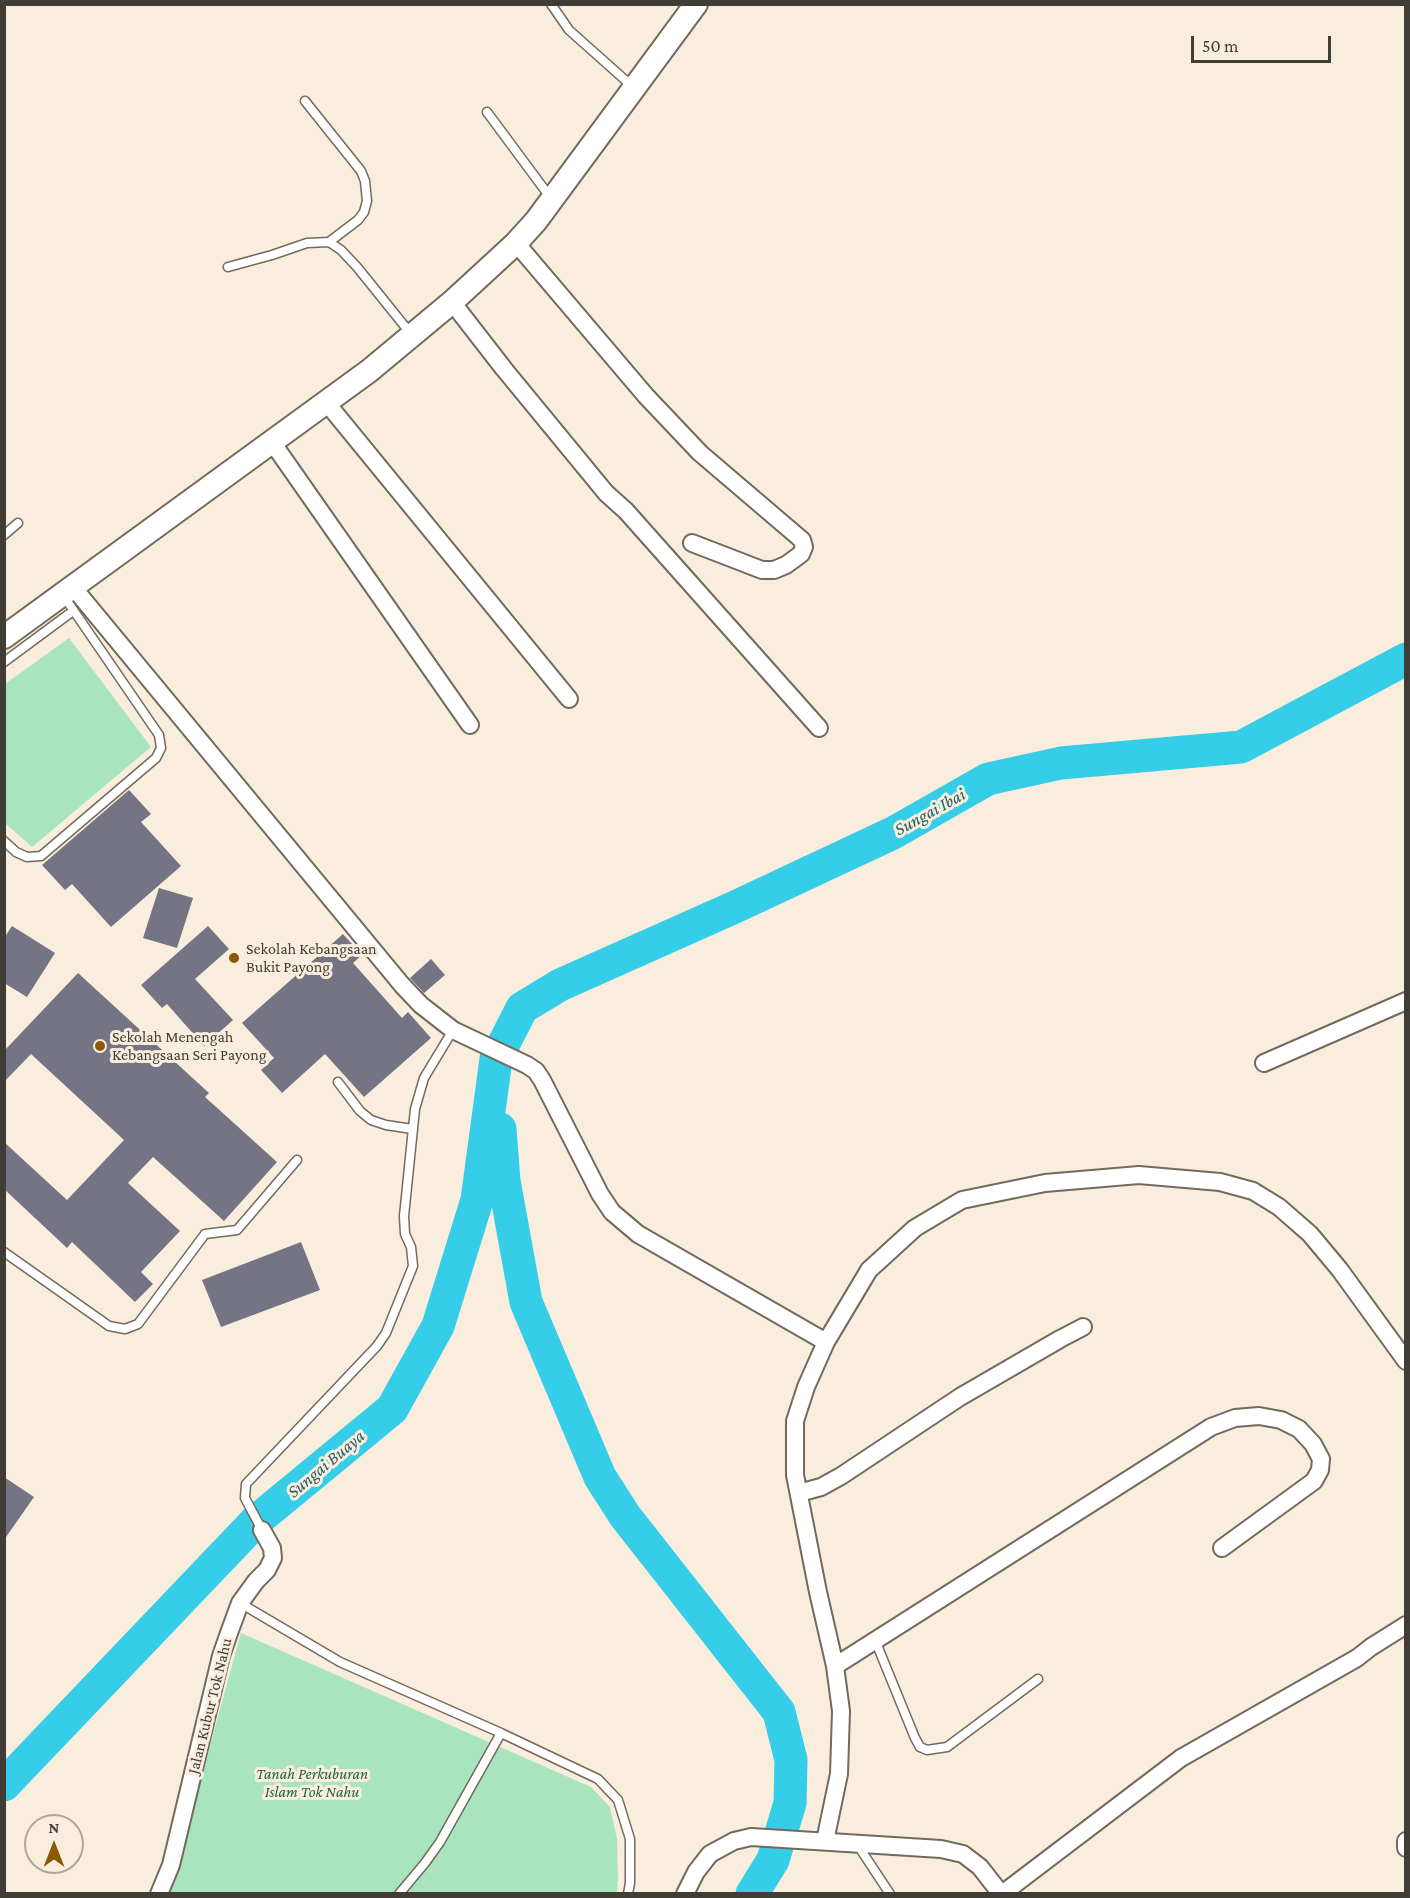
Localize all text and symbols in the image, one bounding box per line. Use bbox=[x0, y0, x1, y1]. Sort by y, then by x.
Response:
scale bar bbox=[1194, 24, 1334, 62]
text: 50 m bbox=[1202, 36, 1239, 56]
water label: Sungai Ibai bbox=[891, 784, 969, 840]
place label: Sekolah Kebangsaan Bukit Payong bbox=[246, 939, 377, 977]
marker: Sekolah Kebangsaan Bukit Payong bbox=[227, 951, 241, 965]
place label: Sekolah Menengah Kebangsaan Seri Payong bbox=[112, 1027, 267, 1065]
marker: Sekolah Menengah Kebangsaan Seri Payong bbox=[93, 1039, 107, 1053]
water label: Sungai Buaya bbox=[283, 1425, 369, 1503]
street label: Jalan Kubur Tok Nahu bbox=[184, 1636, 236, 1776]
park label: Tanah Perkuburan Islam Tok Nahu bbox=[256, 1764, 368, 1802]
north arrow bbox=[24, 1814, 84, 1874]
text: N bbox=[49, 1819, 59, 1836]

